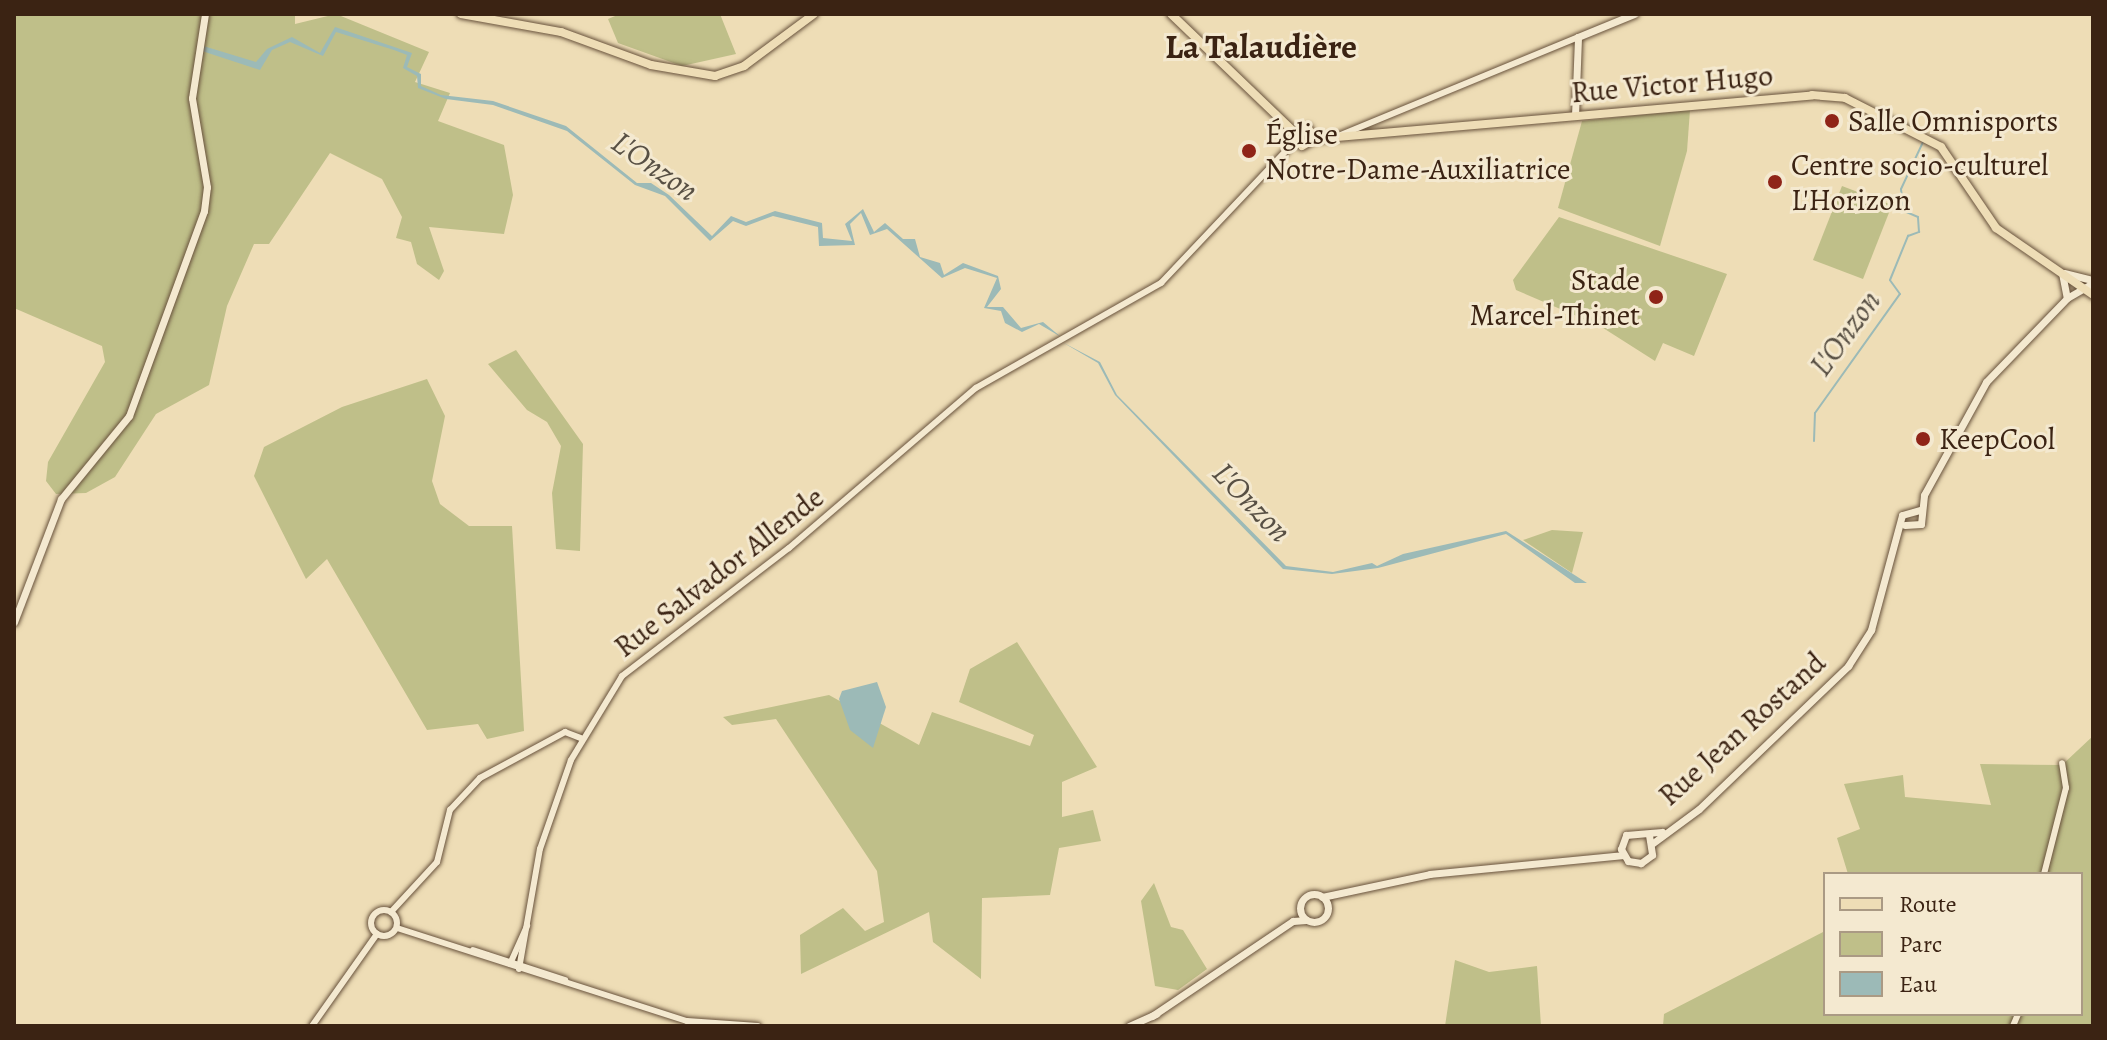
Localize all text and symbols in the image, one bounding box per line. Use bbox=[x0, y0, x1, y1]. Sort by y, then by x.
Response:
district label: La Talaudière bbox=[1165, 27, 1357, 67]
street label: Rue Victor Hugo bbox=[1570, 57, 1774, 111]
place label: Salle Omnisports bbox=[1848, 103, 2058, 139]
marker: Salle Omnisports bbox=[1823, 112, 1841, 130]
place label: Église Notre-Dame-Auxiliatrice bbox=[1265, 116, 1570, 186]
water label: L'Onzon bbox=[604, 123, 706, 209]
marker: Église Notre-Dame-Auxiliatrice bbox=[1240, 142, 1258, 160]
place label: Centre socio-culturel L'Horizon bbox=[1791, 147, 2048, 218]
marker: Centre socio-culturel L'Horizon bbox=[1766, 173, 1784, 191]
place label: Stade Marcel-Thinet bbox=[1469, 262, 1640, 332]
water label: L'Onzon bbox=[1801, 283, 1889, 383]
marker: Stade Marcel-Thinet bbox=[1647, 288, 1665, 306]
place label: KeepCool bbox=[1939, 421, 2055, 457]
marker: KeepCool bbox=[1914, 430, 1932, 448]
water label: L'Onzon bbox=[1205, 454, 1299, 550]
street label: Rue Salvador Allende bbox=[607, 479, 831, 665]
street label: Rue Jean Rostand bbox=[1651, 645, 1833, 813]
legend bbox=[1823, 872, 2083, 1016]
text: Route bbox=[1899, 888, 1957, 920]
text: Parc bbox=[1899, 928, 1942, 960]
text: Eau bbox=[1899, 968, 1937, 1000]

